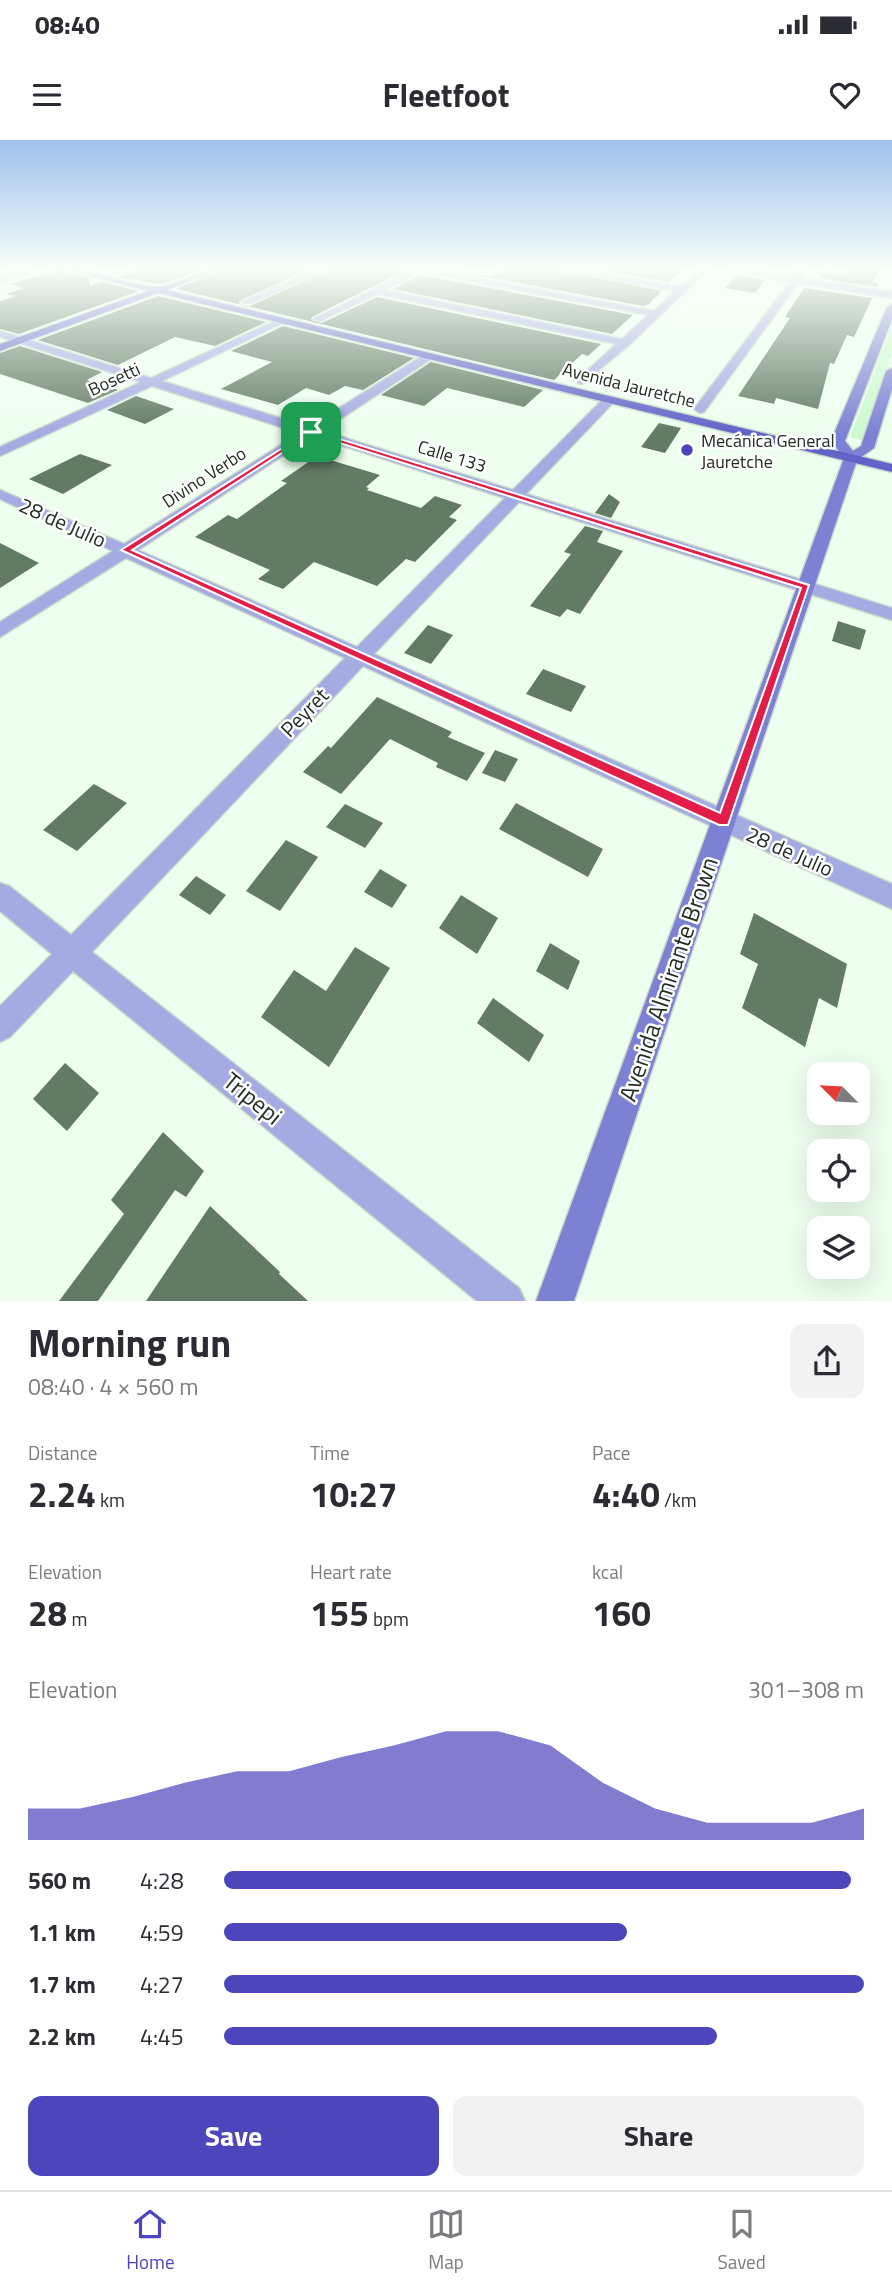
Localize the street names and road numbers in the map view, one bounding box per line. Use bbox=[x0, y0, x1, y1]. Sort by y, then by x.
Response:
street label: Bosetti bbox=[84, 355, 144, 403]
street label: Avenida Jauretche bbox=[560, 355, 698, 415]
street label: Calle 133 bbox=[414, 433, 490, 479]
street label: Divino Verbo bbox=[157, 440, 251, 514]
street label: 28 de Julio bbox=[14, 489, 112, 555]
street label: Peyret bbox=[272, 680, 336, 744]
street label: 28 de Julio bbox=[741, 818, 839, 884]
street label: Avenida Almirante Brown bbox=[609, 852, 727, 1106]
street label: Tripepi bbox=[216, 1063, 290, 1133]

